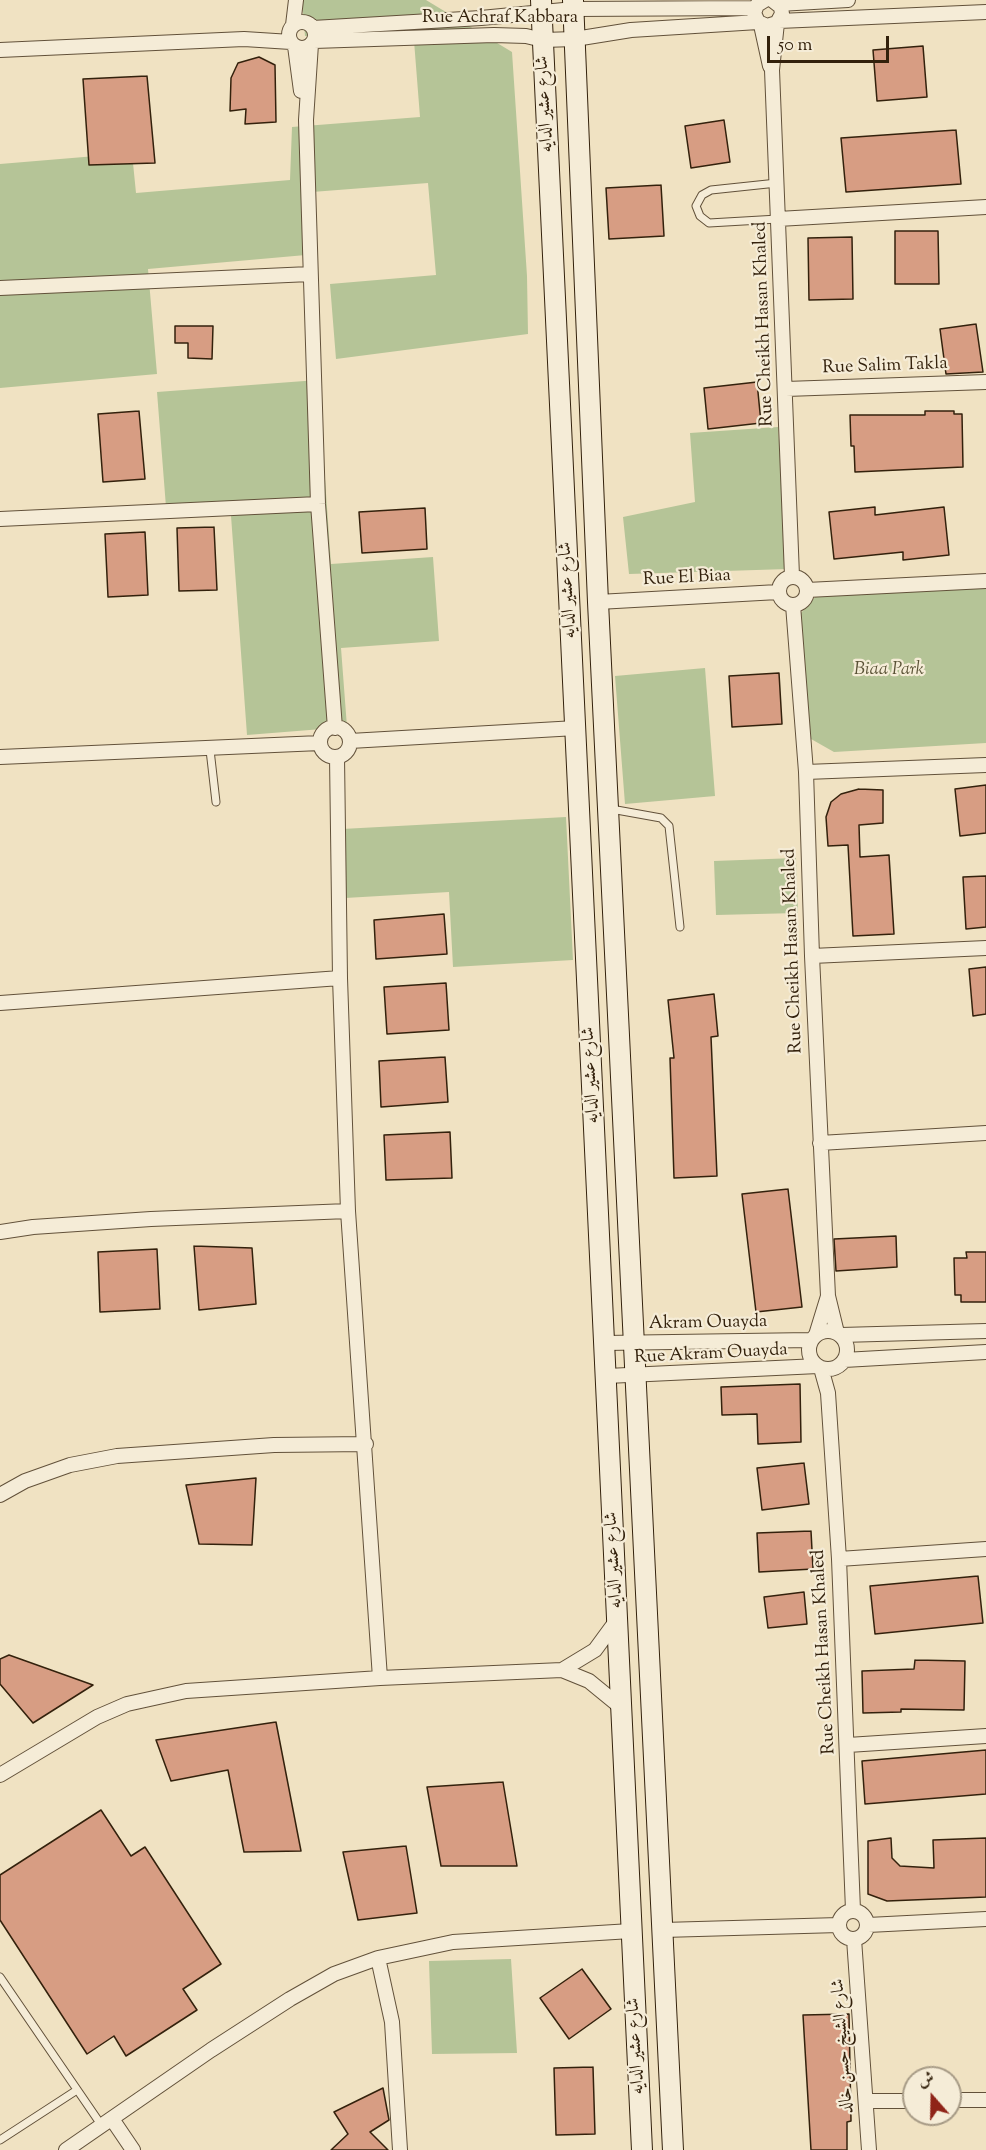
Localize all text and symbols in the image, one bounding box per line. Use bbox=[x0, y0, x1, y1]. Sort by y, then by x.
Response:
street label: Rue Achraf Kabbara bbox=[422, 8, 578, 30]
scale bar bbox=[770, 24, 892, 62]
text: 50 m bbox=[778, 33, 812, 59]
street label: شارع عشير الدايه bbox=[533, 55, 559, 153]
street label: Rue Cheikh Hasan Khaled bbox=[751, 221, 779, 427]
street label: Rue Salim Takla bbox=[822, 354, 948, 380]
street label: شارع عشير الدايه bbox=[556, 541, 582, 639]
street label: Rue El Biaa bbox=[643, 566, 731, 592]
park label: Biaa Park bbox=[854, 660, 924, 682]
street label: Rue Cheikh Hasan Khaled bbox=[780, 848, 808, 1054]
street label: شارع عشير الدايه bbox=[579, 1026, 605, 1124]
street label: Akram Ouayda bbox=[648, 1312, 768, 1336]
street label: Rue Akram Ouayda bbox=[634, 1340, 788, 1370]
street label: شارع عشير الدايه bbox=[602, 1511, 628, 1609]
street label: Rue Cheikh Hasan Khaled bbox=[809, 1549, 841, 1755]
street label: شارع الشيخ حسن خالد bbox=[829, 1978, 859, 2114]
street label: شارع عشير الدايه bbox=[624, 1997, 650, 2095]
north arrow bbox=[902, 2066, 962, 2126]
text: ش bbox=[915, 2067, 938, 2094]

